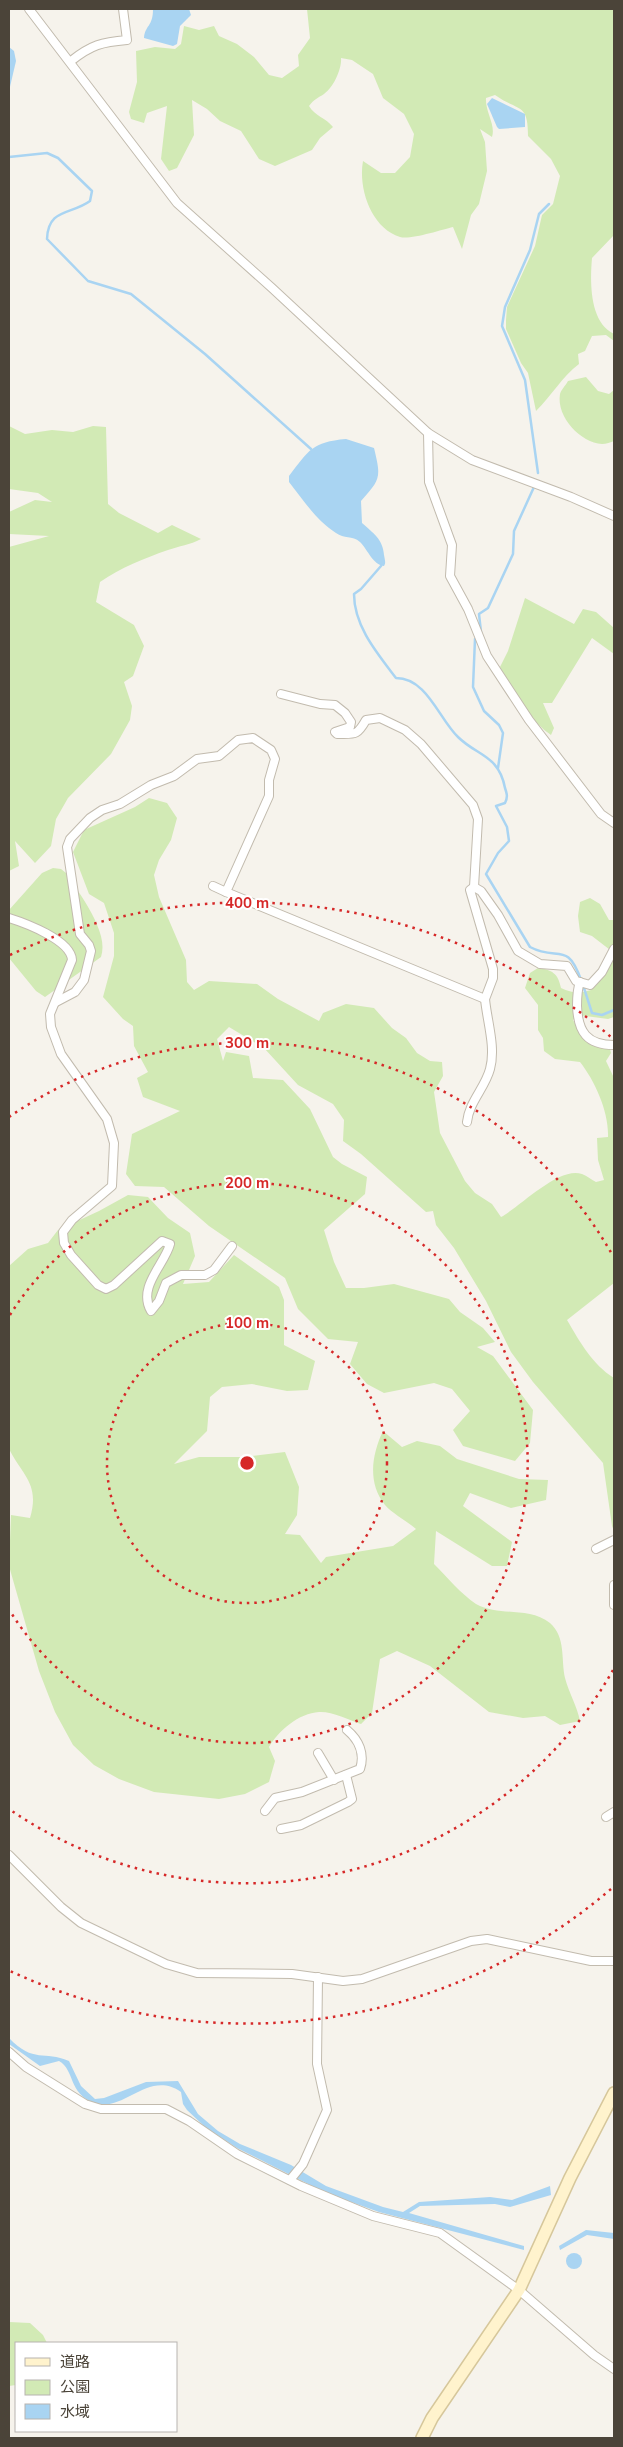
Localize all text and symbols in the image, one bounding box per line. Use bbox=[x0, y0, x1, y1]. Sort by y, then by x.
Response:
text: 400 m bbox=[225, 893, 269, 913]
text: 300 m bbox=[225, 1033, 269, 1053]
text: 200 m bbox=[225, 1173, 269, 1193]
text: 100 m bbox=[225, 1313, 269, 1333]
centre of rings bbox=[238, 1454, 256, 1472]
legend bbox=[15, 2342, 178, 2432]
text: 道路 bbox=[60, 2352, 90, 2372]
text: 公園 bbox=[60, 2377, 90, 2397]
text: 水域 bbox=[60, 2402, 90, 2422]

